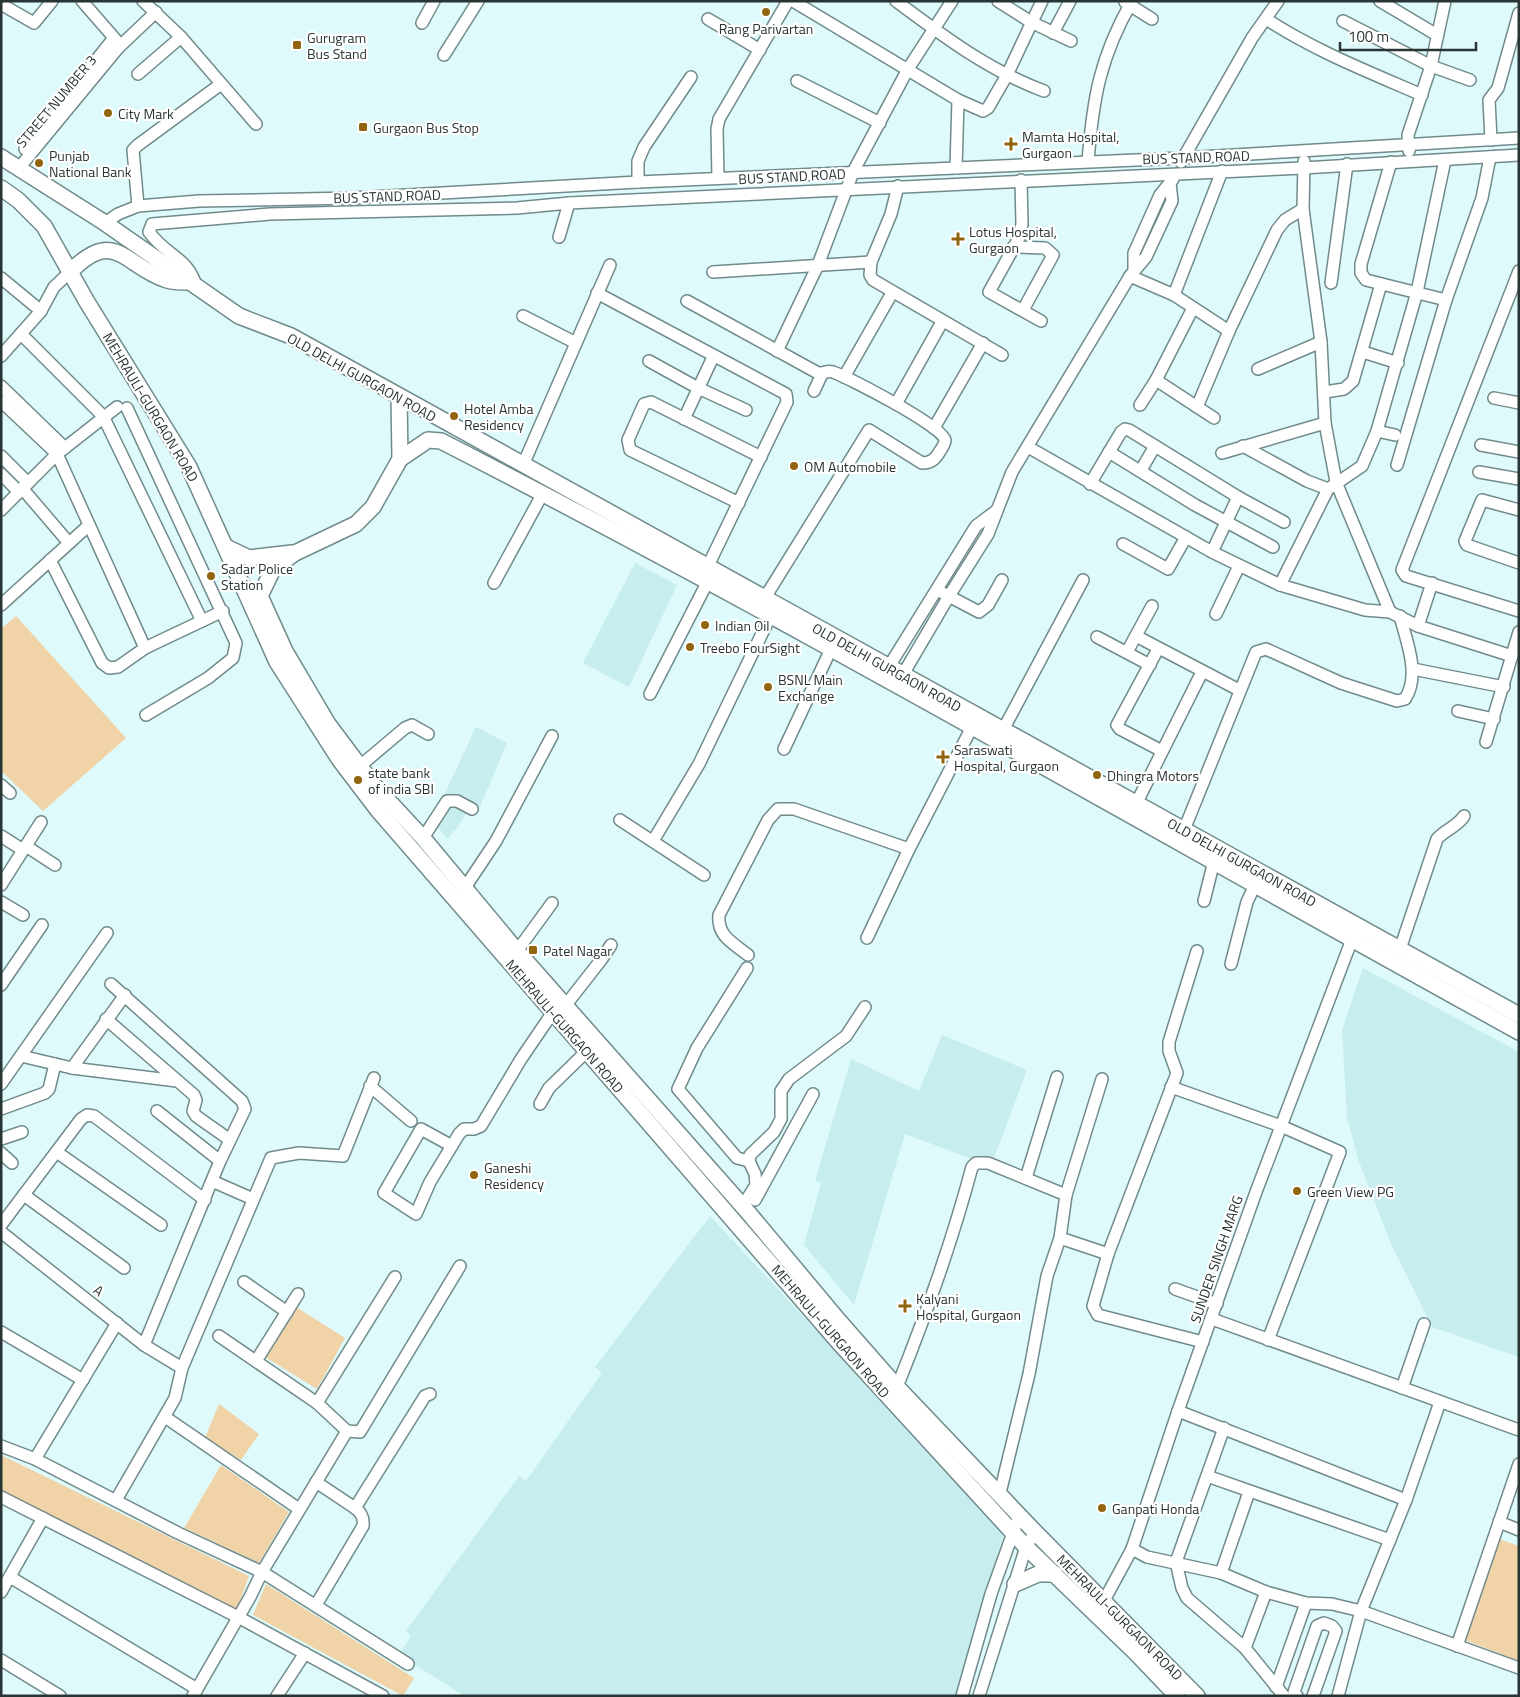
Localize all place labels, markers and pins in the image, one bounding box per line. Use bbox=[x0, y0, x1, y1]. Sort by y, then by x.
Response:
marker: Rang Parivartan bbox=[760, 6, 772, 18]
place label: Rang Parivartan bbox=[719, 18, 813, 39]
place label: Gurugram Bus Stand bbox=[307, 27, 367, 64]
marker: Gurugram Bus Stand bbox=[291, 39, 303, 51]
place label: City Mark bbox=[118, 103, 174, 124]
marker: City Mark bbox=[102, 107, 114, 119]
place label: Gurgaon Bus Stop bbox=[373, 117, 479, 138]
marker: Gurgaon Bus Stop bbox=[357, 121, 369, 133]
place label: Mamta Hospital, Gurgaon bbox=[1022, 126, 1119, 163]
marker: Mamta Hospital, Gurgaon bbox=[1004, 137, 1018, 151]
place label: Punjab National Bank bbox=[49, 145, 132, 182]
marker: Punjab National Bank bbox=[33, 157, 45, 169]
place label: Lotus Hospital, Gurgaon bbox=[969, 221, 1057, 258]
marker: Lotus Hospital, Gurgaon bbox=[951, 232, 965, 246]
place label: Hotel Amba Residency bbox=[464, 398, 533, 435]
marker: Hotel Amba Residency bbox=[448, 410, 460, 422]
place label: OM Automobile bbox=[804, 456, 896, 477]
marker: OM Automobile bbox=[788, 460, 800, 472]
place label: Sadar Police Station bbox=[221, 558, 293, 595]
marker: Sadar Police Station bbox=[205, 570, 217, 582]
place label: Indian Oil bbox=[715, 615, 770, 636]
marker: Indian Oil bbox=[699, 619, 711, 631]
place label: Treebo FourSight bbox=[700, 637, 800, 658]
marker: Treebo FourSight bbox=[684, 641, 696, 653]
place label: BSNL Main Exchange bbox=[778, 669, 843, 706]
marker: BSNL Main Exchange bbox=[762, 681, 774, 693]
place label: Saraswati Hospital, Gurgaon bbox=[954, 739, 1059, 776]
marker: Saraswati Hospital, Gurgaon bbox=[936, 750, 950, 764]
place label: state bank of india SBI bbox=[368, 762, 434, 799]
place label: Dhingra Motors bbox=[1107, 765, 1199, 786]
marker: Dhingra Motors bbox=[1091, 769, 1103, 781]
marker: state bank of india SBI bbox=[352, 774, 364, 786]
place label: Patel Nagar bbox=[543, 940, 612, 961]
marker: Patel Nagar bbox=[527, 944, 539, 956]
place label: Ganeshi Residency bbox=[484, 1157, 544, 1194]
marker: Ganeshi Residency bbox=[468, 1169, 480, 1181]
place label: Green View PG bbox=[1307, 1181, 1394, 1202]
marker: Green View PG bbox=[1291, 1185, 1303, 1197]
place label: Kalyani Hospital, Gurgaon bbox=[916, 1288, 1021, 1325]
marker: Kalyani Hospital, Gurgaon bbox=[898, 1299, 912, 1313]
place label: Ganpati Honda bbox=[1112, 1498, 1199, 1519]
marker: Ganpati Honda bbox=[1096, 1502, 1108, 1514]

